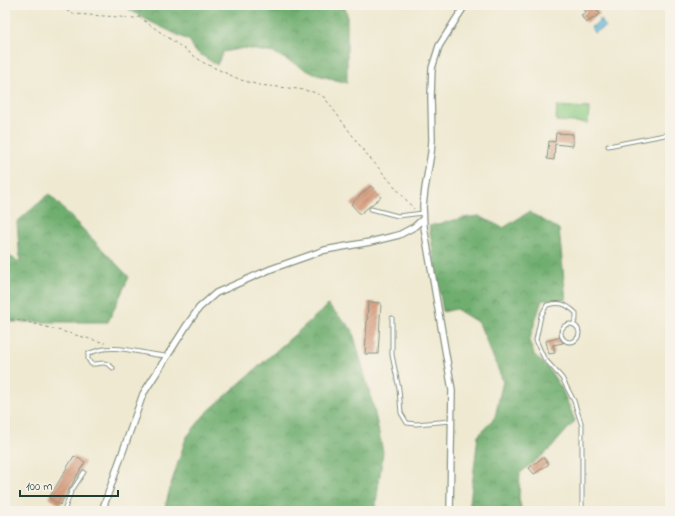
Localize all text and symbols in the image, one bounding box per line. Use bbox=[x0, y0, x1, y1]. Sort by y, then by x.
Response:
scale bar bbox=[20, 472, 118, 498]
text: 100 m bbox=[26, 478, 53, 496]

